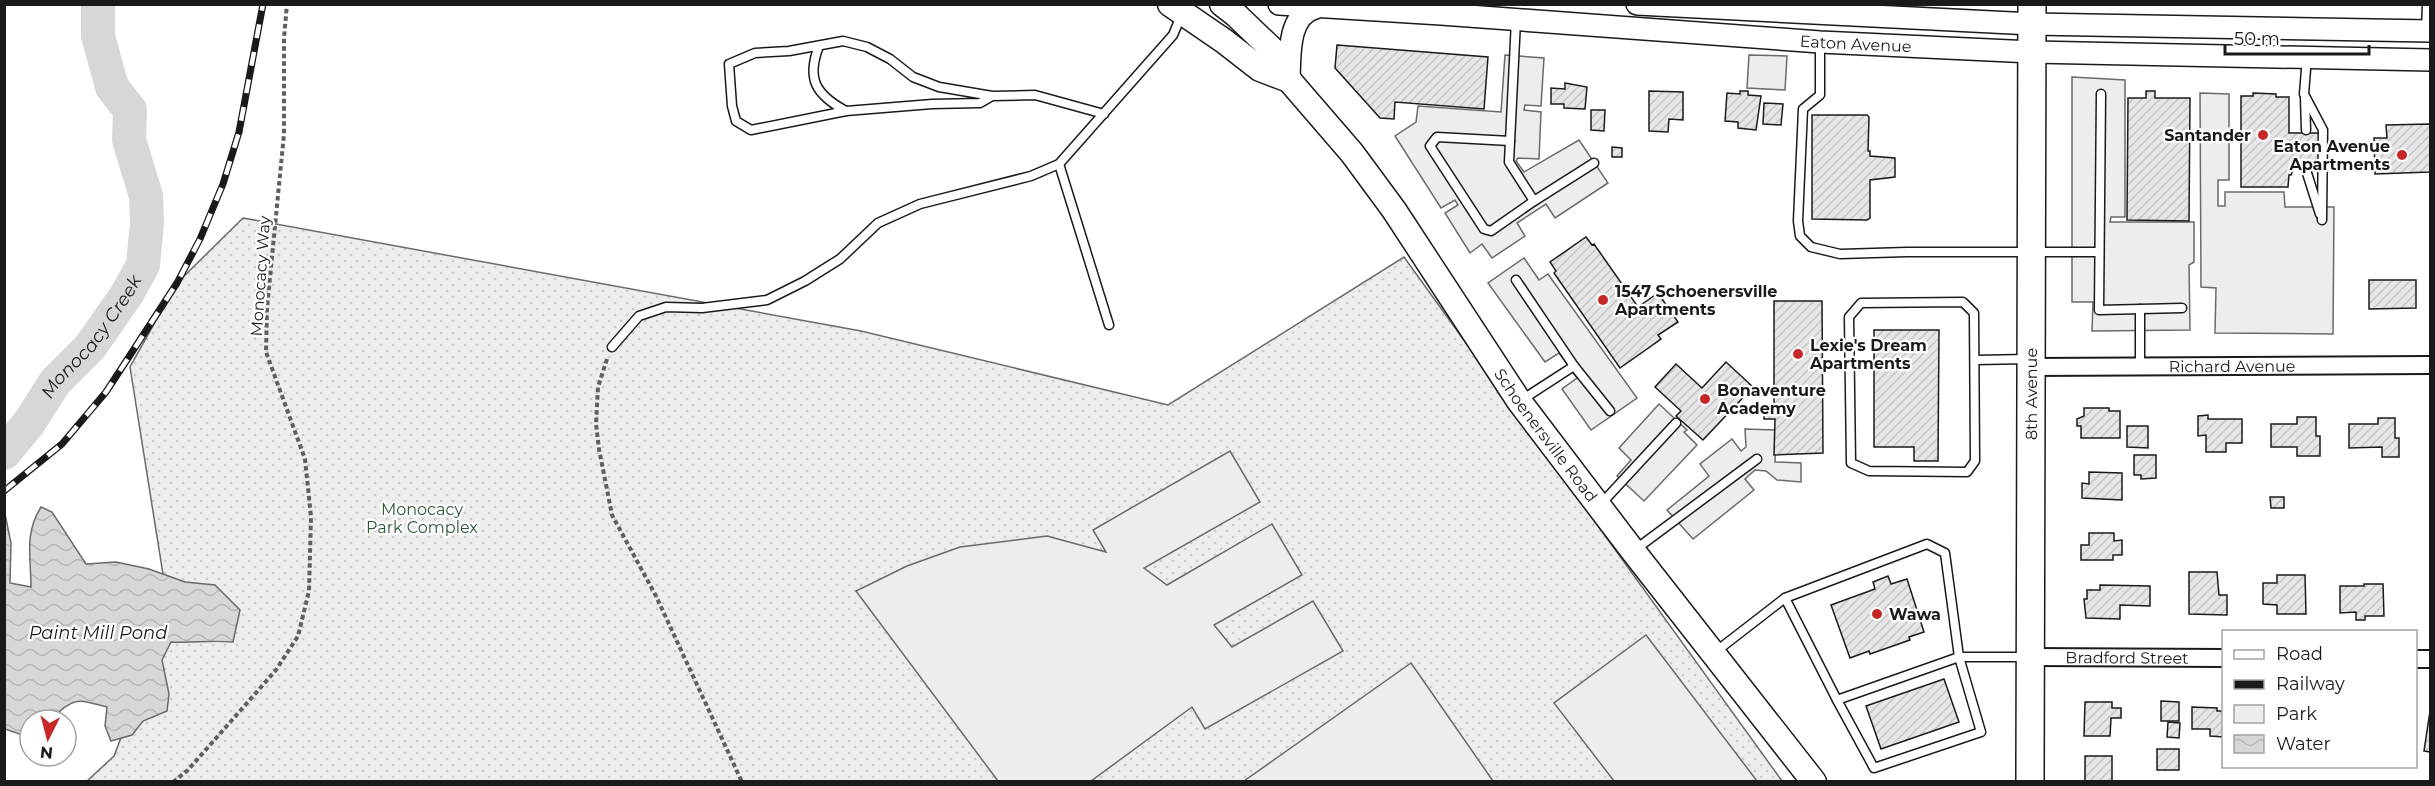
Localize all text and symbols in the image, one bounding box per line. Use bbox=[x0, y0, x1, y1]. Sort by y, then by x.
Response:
scale bar bbox=[2225, 18, 2369, 56]
text: 50 m bbox=[2234, 28, 2280, 50]
street label: Eaton Avenue bbox=[1799, 32, 1912, 56]
place label: Santander bbox=[2164, 126, 2251, 145]
marker: Santander bbox=[2256, 128, 2270, 142]
place label: Eaton Avenue Apartments bbox=[2273, 137, 2390, 174]
marker: Eaton Avenue Apartments bbox=[2395, 148, 2409, 162]
street label: Monocacy Way bbox=[247, 215, 274, 337]
water label: Monocacy Creek bbox=[37, 270, 147, 402]
place label: 1547 Schoenersville Apartments bbox=[1614, 282, 1777, 319]
marker: 1547 Schoenersville Apartments bbox=[1596, 293, 1610, 307]
place label: Lexie's Dream Apartments bbox=[1809, 336, 1927, 373]
marker: Lexie's Dream Apartments bbox=[1791, 347, 1805, 361]
street label: 8th Avenue bbox=[2022, 348, 2041, 440]
street label: Richard Avenue bbox=[2169, 357, 2295, 376]
street label: Schoenersville Road bbox=[1490, 365, 1601, 506]
place label: Bonaventure Academy bbox=[1716, 381, 1826, 418]
marker: Bonaventure Academy bbox=[1698, 392, 1712, 406]
park label: Monocacy Park Complex bbox=[366, 500, 478, 537]
place label: Wawa bbox=[1889, 605, 1941, 624]
marker: Wawa bbox=[1870, 607, 1884, 621]
water label: Paint Mill Pond bbox=[29, 622, 168, 644]
legend bbox=[2222, 630, 2417, 768]
text: Road bbox=[2276, 643, 2323, 665]
street label: Bradford Street bbox=[2065, 648, 2189, 668]
text: Railway bbox=[2276, 673, 2345, 695]
text: Park bbox=[2276, 703, 2317, 725]
north arrow bbox=[18, 708, 78, 768]
text: Water bbox=[2276, 733, 2331, 755]
text: N bbox=[39, 742, 54, 763]

